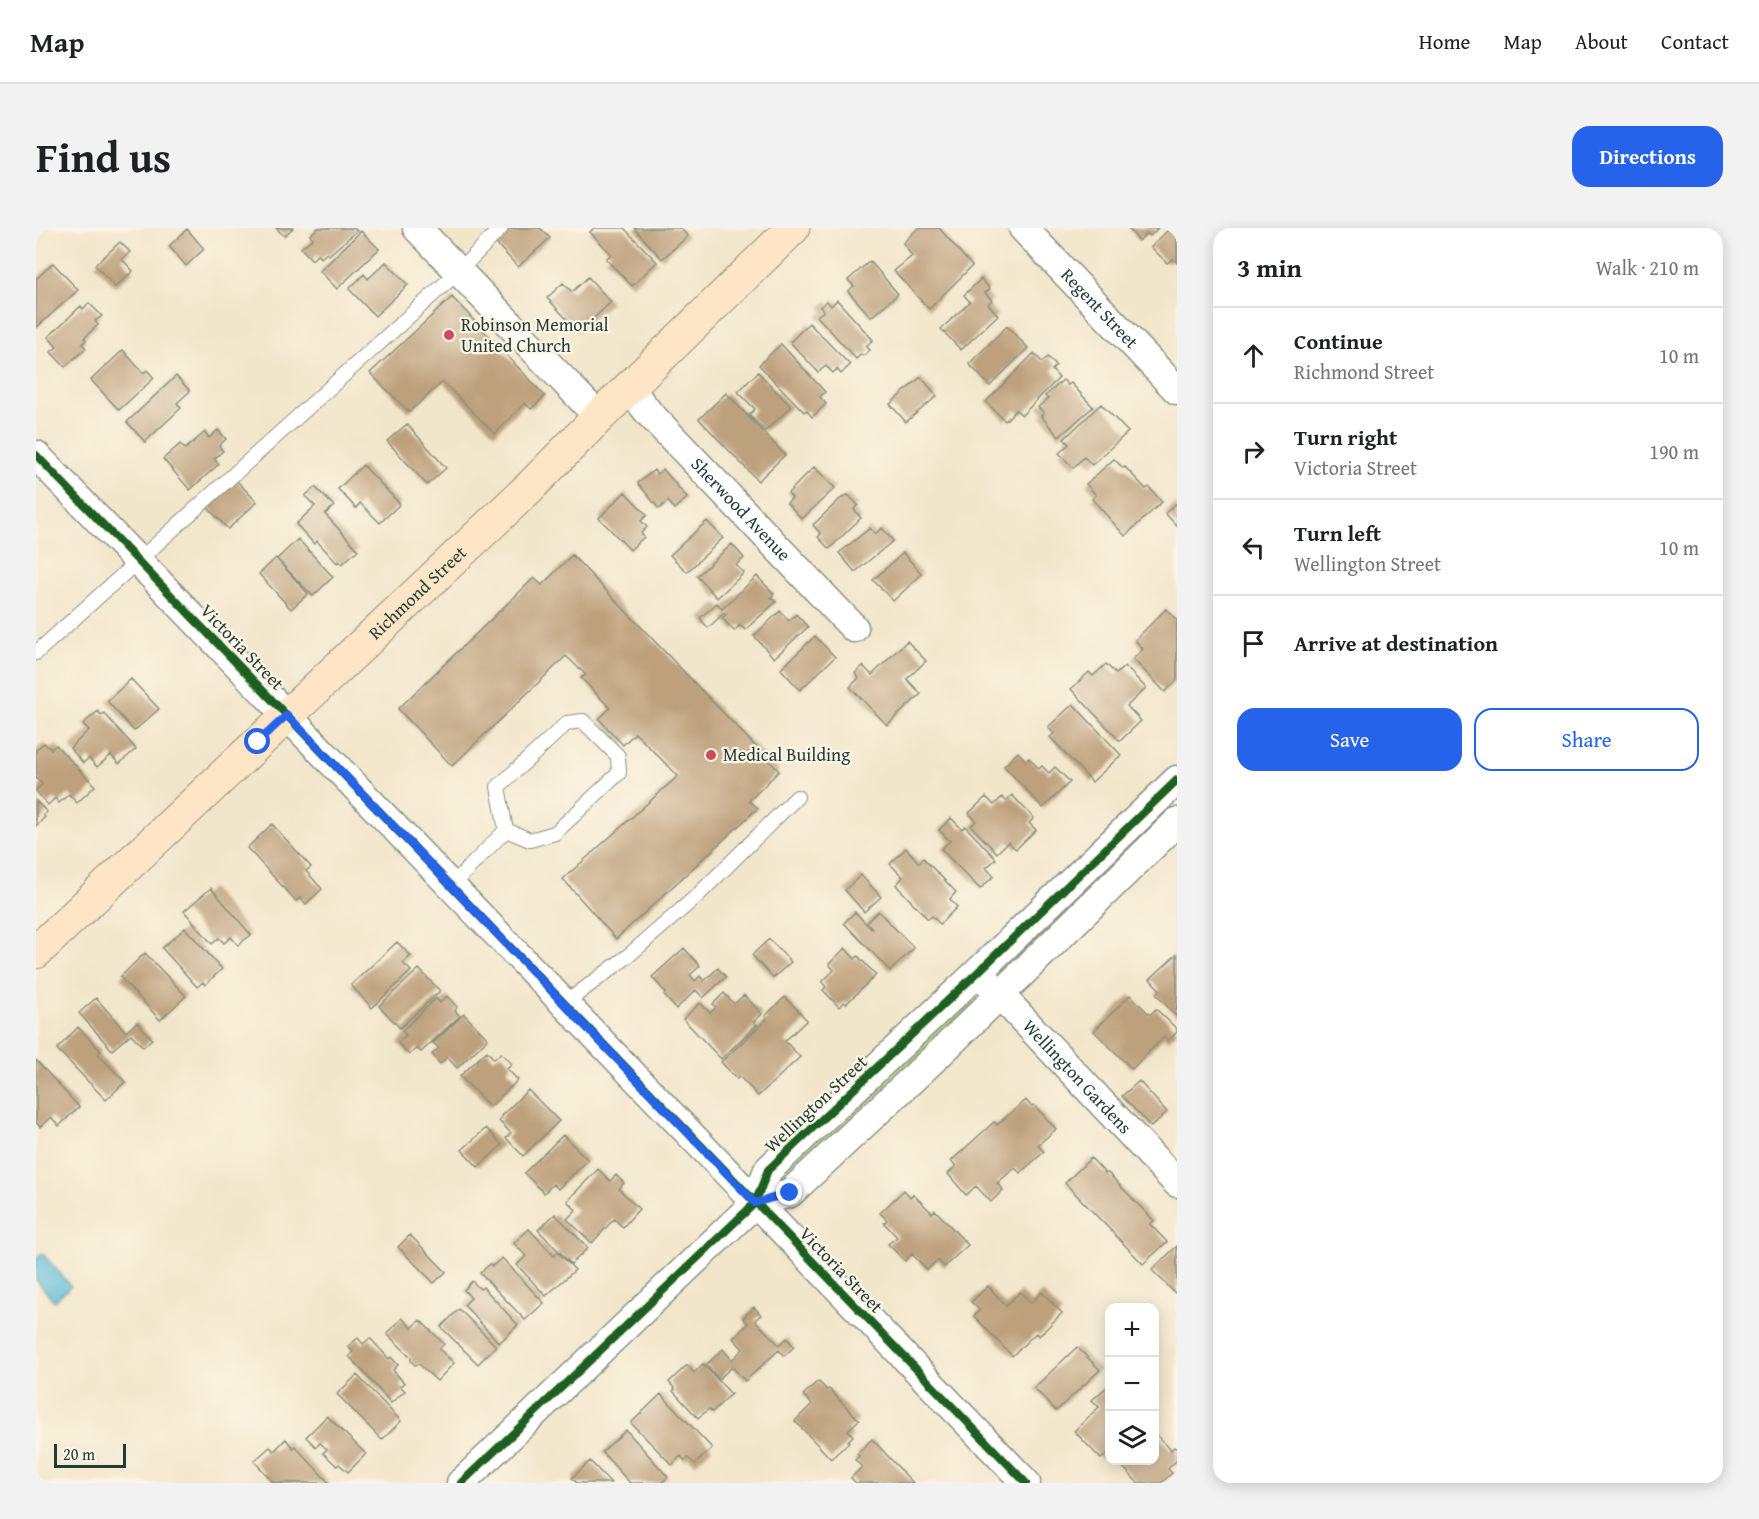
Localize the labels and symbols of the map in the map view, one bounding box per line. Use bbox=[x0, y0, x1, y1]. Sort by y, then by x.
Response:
street label: Regent Street bbox=[1055, 262, 1145, 355]
place label: Robinson Memorial United Church bbox=[461, 311, 609, 359]
marker: Robinson Memorial United Church bbox=[442, 328, 456, 342]
street label: Sherwood Avenue bbox=[685, 451, 797, 567]
street label: Richmond Street bbox=[362, 539, 473, 646]
street label: Victoria Street bbox=[194, 597, 291, 696]
route start bbox=[244, 728, 270, 754]
place label: Medical Building bbox=[723, 741, 850, 768]
marker: Medical Building bbox=[704, 748, 718, 762]
street label: Wellington Gardens bbox=[1017, 1013, 1138, 1140]
street label: Wellington Street bbox=[758, 1048, 874, 1159]
route end bbox=[776, 1179, 802, 1205]
street label: Victoria Street bbox=[793, 1220, 890, 1319]
scale bar bbox=[54, 1441, 126, 1468]

